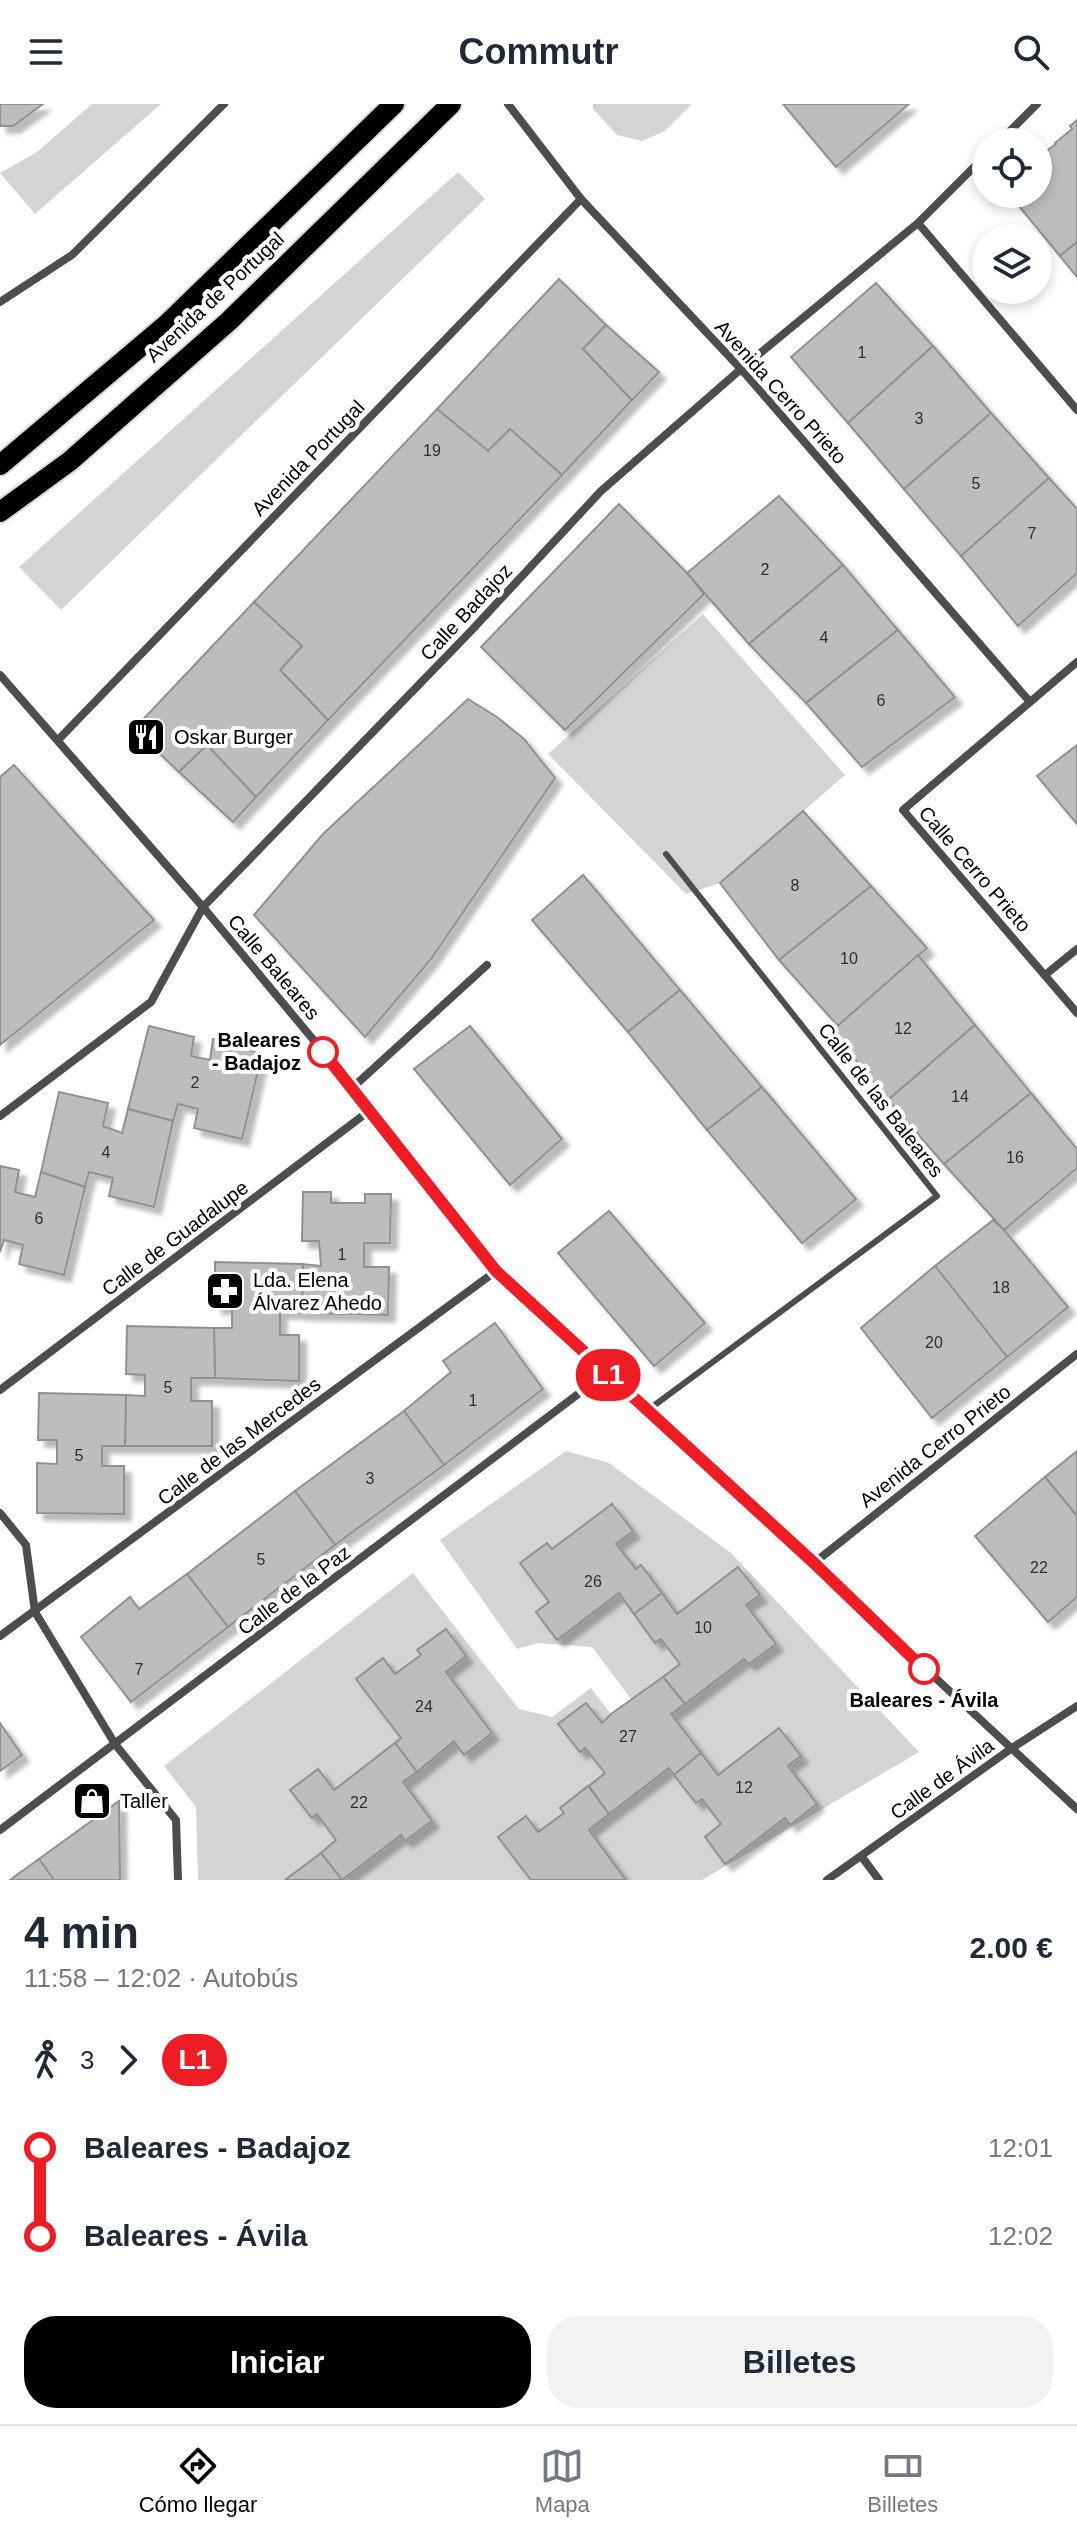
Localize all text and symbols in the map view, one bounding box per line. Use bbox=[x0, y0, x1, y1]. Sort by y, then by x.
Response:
icon: menu bbox=[24, 30, 68, 74]
icon: search bbox=[1009, 30, 1053, 74]
text: Commutr bbox=[459, 31, 619, 72]
map controls bbox=[972, 128, 1052, 304]
button: locate bbox=[972, 128, 1052, 208]
button: layers bbox=[972, 224, 1052, 304]
street label: Avenida de Portugal bbox=[142, 228, 288, 366]
street label: Avenida Cerro Prieto bbox=[711, 316, 851, 468]
house number: 1 bbox=[858, 344, 867, 361]
street label: Avenida Portugal bbox=[247, 396, 369, 520]
house number: 3 bbox=[915, 410, 924, 427]
house number: 19 bbox=[423, 442, 441, 459]
house number: 5 bbox=[972, 475, 981, 492]
house number: 7 bbox=[1028, 525, 1037, 542]
street label: Calle Badajoz bbox=[416, 559, 516, 665]
house number: 2 bbox=[761, 561, 770, 578]
house number: 4 bbox=[820, 629, 829, 646]
house number: 6 bbox=[877, 692, 886, 709]
restaurant icon: Oskar Burger bbox=[125, 716, 167, 758]
place label: Oskar Burger bbox=[174, 726, 293, 748]
street label: Calle Cerro Prieto bbox=[915, 802, 1035, 936]
house number: 8 bbox=[791, 877, 800, 894]
street label: Calle Baleares bbox=[224, 910, 324, 1024]
house number: 10 bbox=[840, 950, 858, 967]
street label: Calle de las Baleares bbox=[814, 1019, 948, 1181]
house number: 12 bbox=[894, 1020, 912, 1037]
place label: Baleares - Badajoz bbox=[212, 1029, 301, 1074]
marker: Baleares - Badajoz bbox=[308, 1037, 338, 1067]
house number: 2 bbox=[191, 1074, 200, 1091]
house number: 14 bbox=[951, 1088, 969, 1105]
house number: 4 bbox=[102, 1144, 111, 1161]
house number: 16 bbox=[1006, 1149, 1024, 1166]
street label: Calle de Guadalupe bbox=[98, 1176, 252, 1300]
house number: 6 bbox=[35, 1210, 44, 1227]
house number: 1 bbox=[338, 1246, 347, 1263]
place label: Lda. Elena Álvarez Ahedo bbox=[253, 1269, 382, 1314]
pharmacy icon: Lda. Elena Álvarez Ahedo bbox=[204, 1270, 246, 1312]
house number: 18 bbox=[992, 1279, 1010, 1296]
house number: 20 bbox=[925, 1334, 943, 1351]
line badge: L1 bbox=[572, 1349, 644, 1401]
text: L1 bbox=[592, 1359, 624, 1390]
street label: Calle de las Mercedes bbox=[153, 1373, 325, 1509]
house number: 5 bbox=[164, 1379, 173, 1396]
street label: Avenida Cerro Prieto bbox=[855, 1380, 1015, 1512]
house number: 1 bbox=[469, 1392, 478, 1409]
house number: 5 bbox=[75, 1447, 84, 1464]
house number: 3 bbox=[366, 1470, 375, 1487]
street label: Calle de la Paz bbox=[234, 1541, 354, 1639]
house number: 5 bbox=[257, 1551, 266, 1568]
house number: 22 bbox=[1030, 1559, 1048, 1576]
house number: 26 bbox=[584, 1573, 602, 1590]
house number: 10 bbox=[694, 1619, 712, 1636]
marker: Baleares - Ávila bbox=[909, 1654, 939, 1684]
house number: 7 bbox=[135, 1661, 144, 1678]
place label: Baleares - Ávila bbox=[850, 1689, 999, 1711]
house number: 24 bbox=[415, 1698, 433, 1715]
house number: 27 bbox=[619, 1728, 637, 1745]
street label: Calle de Ávila bbox=[886, 1734, 999, 1824]
house number: 12 bbox=[735, 1779, 753, 1796]
shop icon: Taller bbox=[71, 1780, 113, 1822]
place label: Taller bbox=[120, 1790, 168, 1812]
house number: 22 bbox=[350, 1794, 368, 1811]
text: 4 min bbox=[24, 1908, 139, 1957]
text: 2.00 € bbox=[970, 1931, 1053, 1964]
text: 11:58 – 12:02 · Autobús bbox=[24, 1963, 298, 1993]
icon: walk bbox=[24, 2038, 68, 2082]
icon: forward bbox=[106, 2038, 150, 2082]
text: L1 bbox=[178, 2044, 211, 2075]
text: 3 bbox=[80, 2045, 94, 2075]
text: Baleares - Badajoz bbox=[84, 2131, 351, 2164]
text: 12:01 bbox=[988, 2133, 1053, 2163]
text: Baleares - Ávila bbox=[84, 2219, 307, 2252]
text: 12:02 bbox=[988, 2221, 1053, 2251]
button: Iniciar bbox=[24, 2316, 531, 2408]
button: Billetes bbox=[547, 2316, 1053, 2408]
tab: Cómo llegar bbox=[139, 2444, 257, 2518]
tab: Mapa bbox=[535, 2444, 590, 2518]
tab: Billetes bbox=[867, 2444, 938, 2518]

